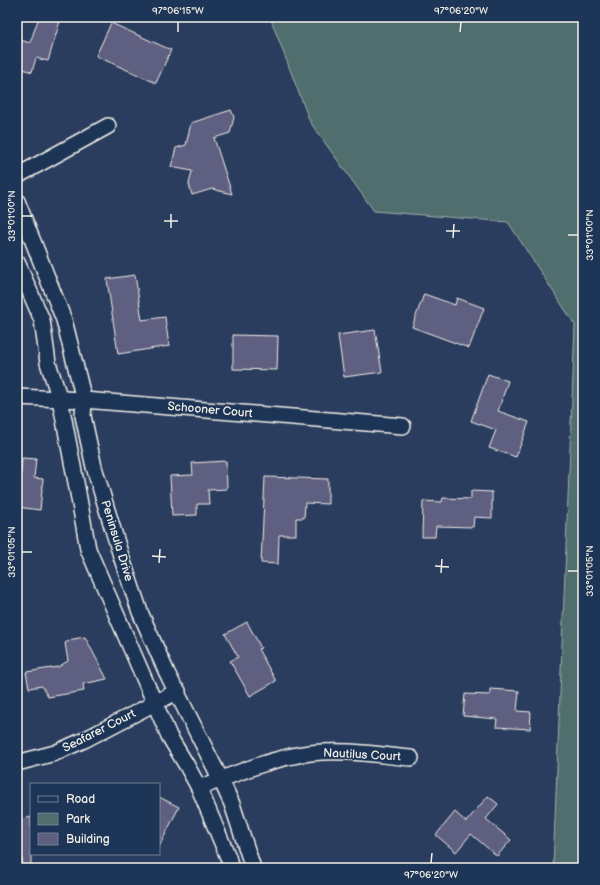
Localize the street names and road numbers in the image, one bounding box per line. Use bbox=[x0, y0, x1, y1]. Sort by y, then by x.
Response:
street label: Schooner Court bbox=[167, 399, 254, 421]
street label: Peninsula Drive bbox=[98, 499, 136, 583]
street label: Seafarer Court bbox=[60, 706, 138, 756]
street label: Nautilus Court bbox=[323, 745, 401, 765]

